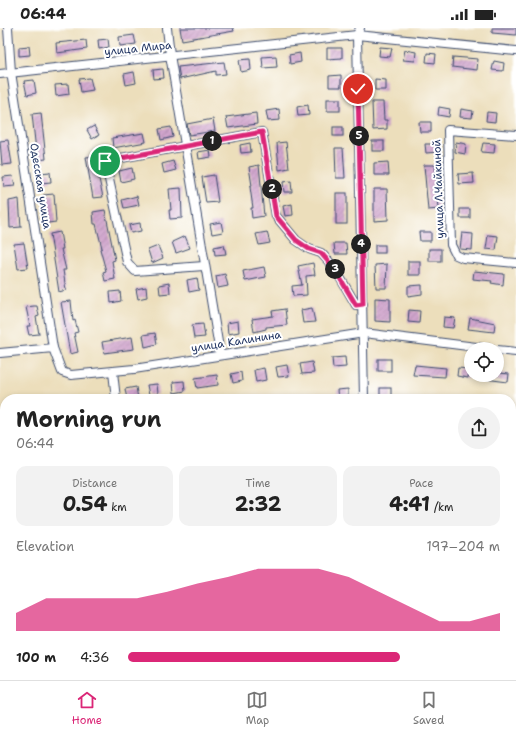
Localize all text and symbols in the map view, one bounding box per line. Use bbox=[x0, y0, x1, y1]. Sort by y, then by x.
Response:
text: 06:44 bbox=[20, 4, 66, 24]
street label: улица Мира bbox=[104, 37, 173, 59]
pin bbox=[341, 72, 375, 106]
icon: check bbox=[347, 78, 369, 100]
pin: 5 bbox=[349, 126, 369, 146]
text: 5 bbox=[356, 128, 362, 143]
pin: 1 bbox=[202, 131, 222, 151]
text: 1 bbox=[209, 133, 215, 148]
street label: улица Л.Чайкиной bbox=[429, 139, 448, 239]
street label: Одесская улица bbox=[26, 142, 55, 230]
pin bbox=[88, 144, 122, 178]
icon: arrive bbox=[94, 150, 116, 172]
pin: 2 bbox=[262, 179, 282, 199]
text: 2 bbox=[268, 181, 276, 196]
pin: 4 bbox=[351, 234, 371, 254]
text: 4 bbox=[357, 236, 365, 251]
pin: 3 bbox=[325, 259, 345, 279]
text: 3 bbox=[331, 261, 339, 276]
street label: улица Калинина bbox=[190, 327, 282, 356]
map controls bbox=[464, 342, 504, 382]
button: locate bbox=[464, 342, 504, 382]
text: Morning run bbox=[16, 405, 161, 434]
button: share bbox=[458, 407, 500, 449]
text: 06:44 bbox=[16, 435, 54, 452]
text: Distance bbox=[72, 476, 117, 491]
text: Time bbox=[245, 476, 271, 491]
text: Pace bbox=[409, 476, 433, 491]
text: 0.54 bbox=[63, 491, 107, 517]
text: 2:32 bbox=[235, 491, 281, 517]
text: 4:41 bbox=[389, 491, 430, 517]
text: km bbox=[107, 500, 127, 515]
text: /km bbox=[430, 500, 454, 515]
text: Elevation bbox=[16, 538, 74, 555]
text: 197–204 m bbox=[426, 538, 500, 555]
text: 100 m bbox=[16, 649, 56, 666]
text: 4:36 bbox=[80, 649, 109, 666]
tab: Home bbox=[72, 689, 102, 728]
tab: Map bbox=[246, 689, 269, 728]
tab: Saved bbox=[413, 689, 444, 728]

